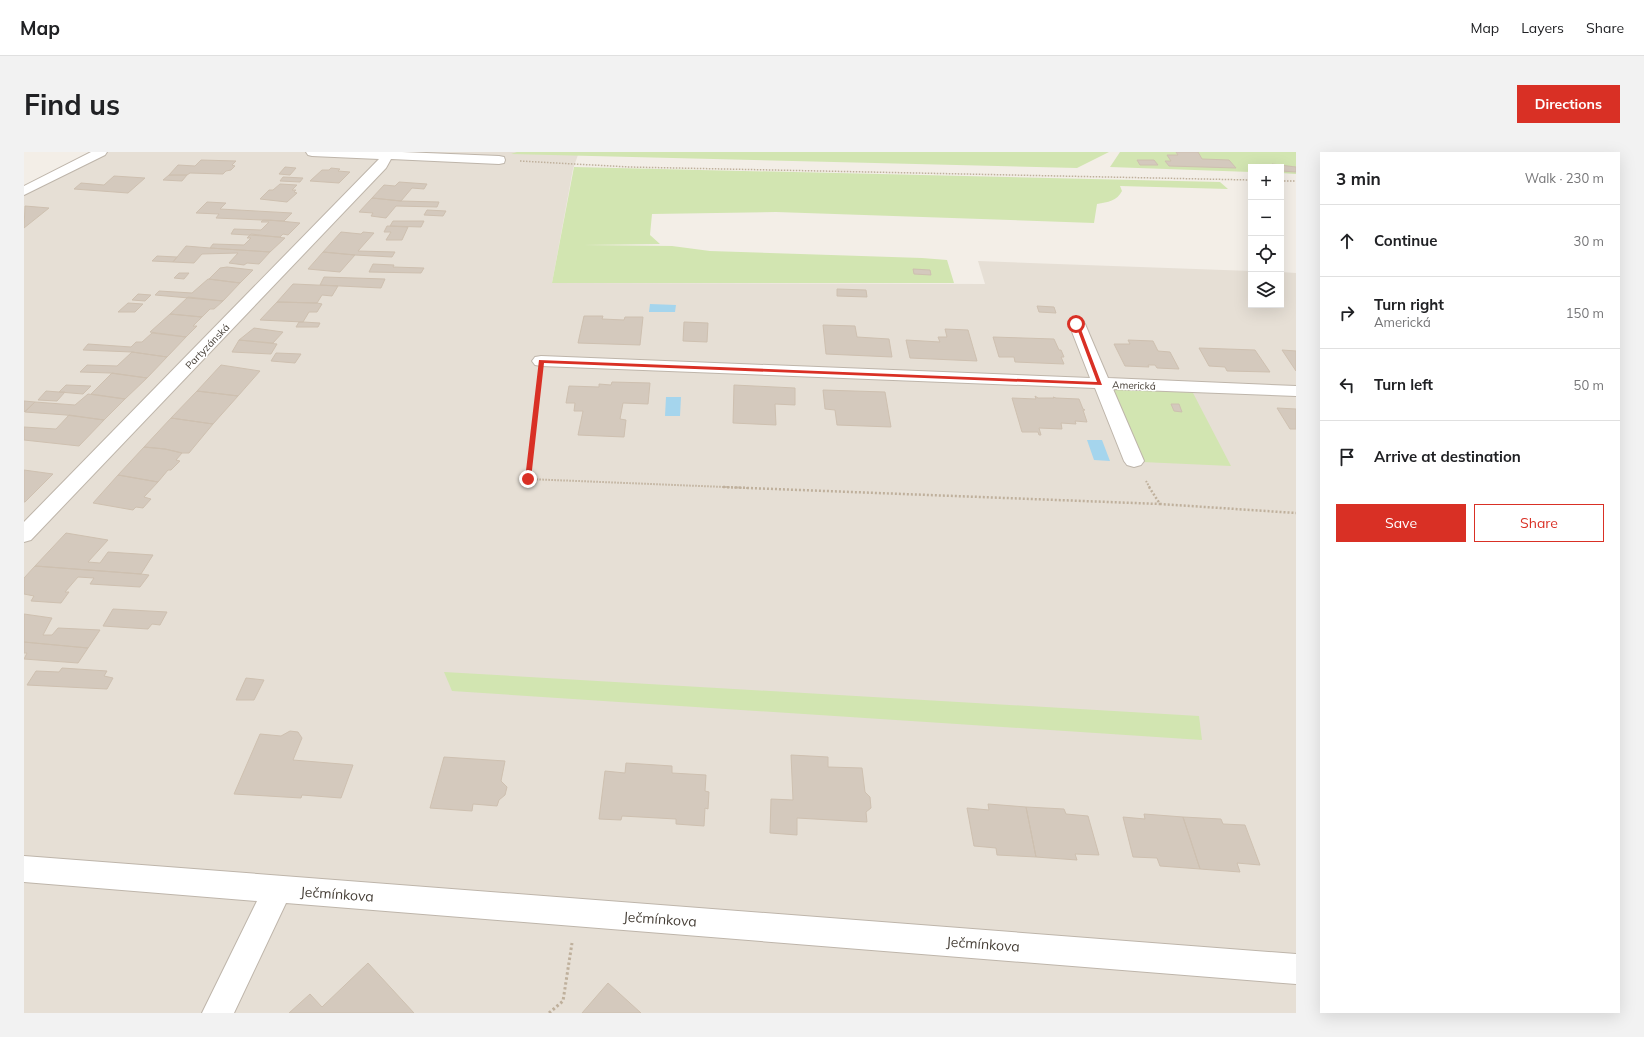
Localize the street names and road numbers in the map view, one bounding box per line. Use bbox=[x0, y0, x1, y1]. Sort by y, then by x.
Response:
street label: Partyzánská bbox=[182, 321, 232, 372]
street label: Americká bbox=[1112, 378, 1156, 393]
street label: Ječmínkova bbox=[300, 882, 374, 906]
street label: Ječmínkova bbox=[623, 907, 697, 931]
street label: Ječmínkova bbox=[946, 932, 1020, 956]

